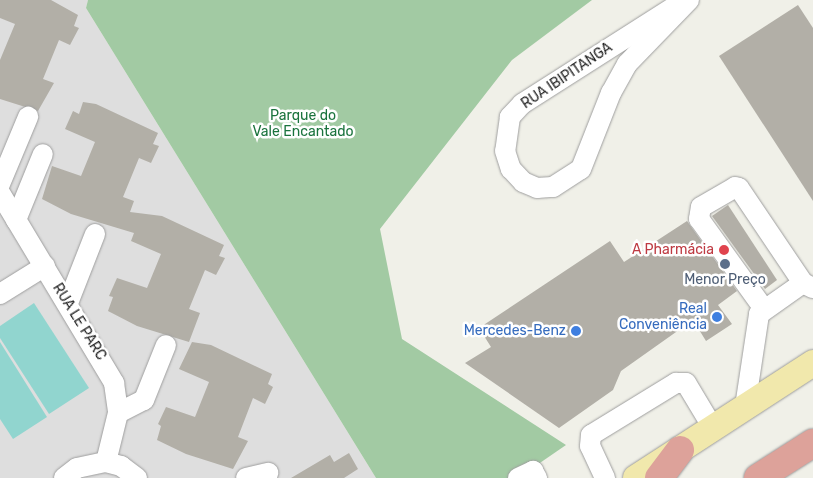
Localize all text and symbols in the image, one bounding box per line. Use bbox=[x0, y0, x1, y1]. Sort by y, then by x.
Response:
street label: RUA IBIPITANGA bbox=[518, 39, 616, 113]
park label: Parque do Vale Encantado bbox=[252, 108, 354, 140]
place label: A Pharmácia bbox=[632, 242, 714, 258]
marker: A Pharmácia bbox=[718, 244, 730, 256]
marker: Menor Preço bbox=[719, 258, 731, 270]
place label: Menor Preço bbox=[684, 272, 766, 288]
street label: RUA LE PARC bbox=[49, 280, 109, 364]
place label: Real Conveniência bbox=[619, 301, 707, 334]
marker: Real Conveniência bbox=[711, 311, 723, 323]
place label: Mercedes-Benz bbox=[464, 323, 566, 339]
marker: Mercedes-Benz bbox=[570, 325, 582, 337]

